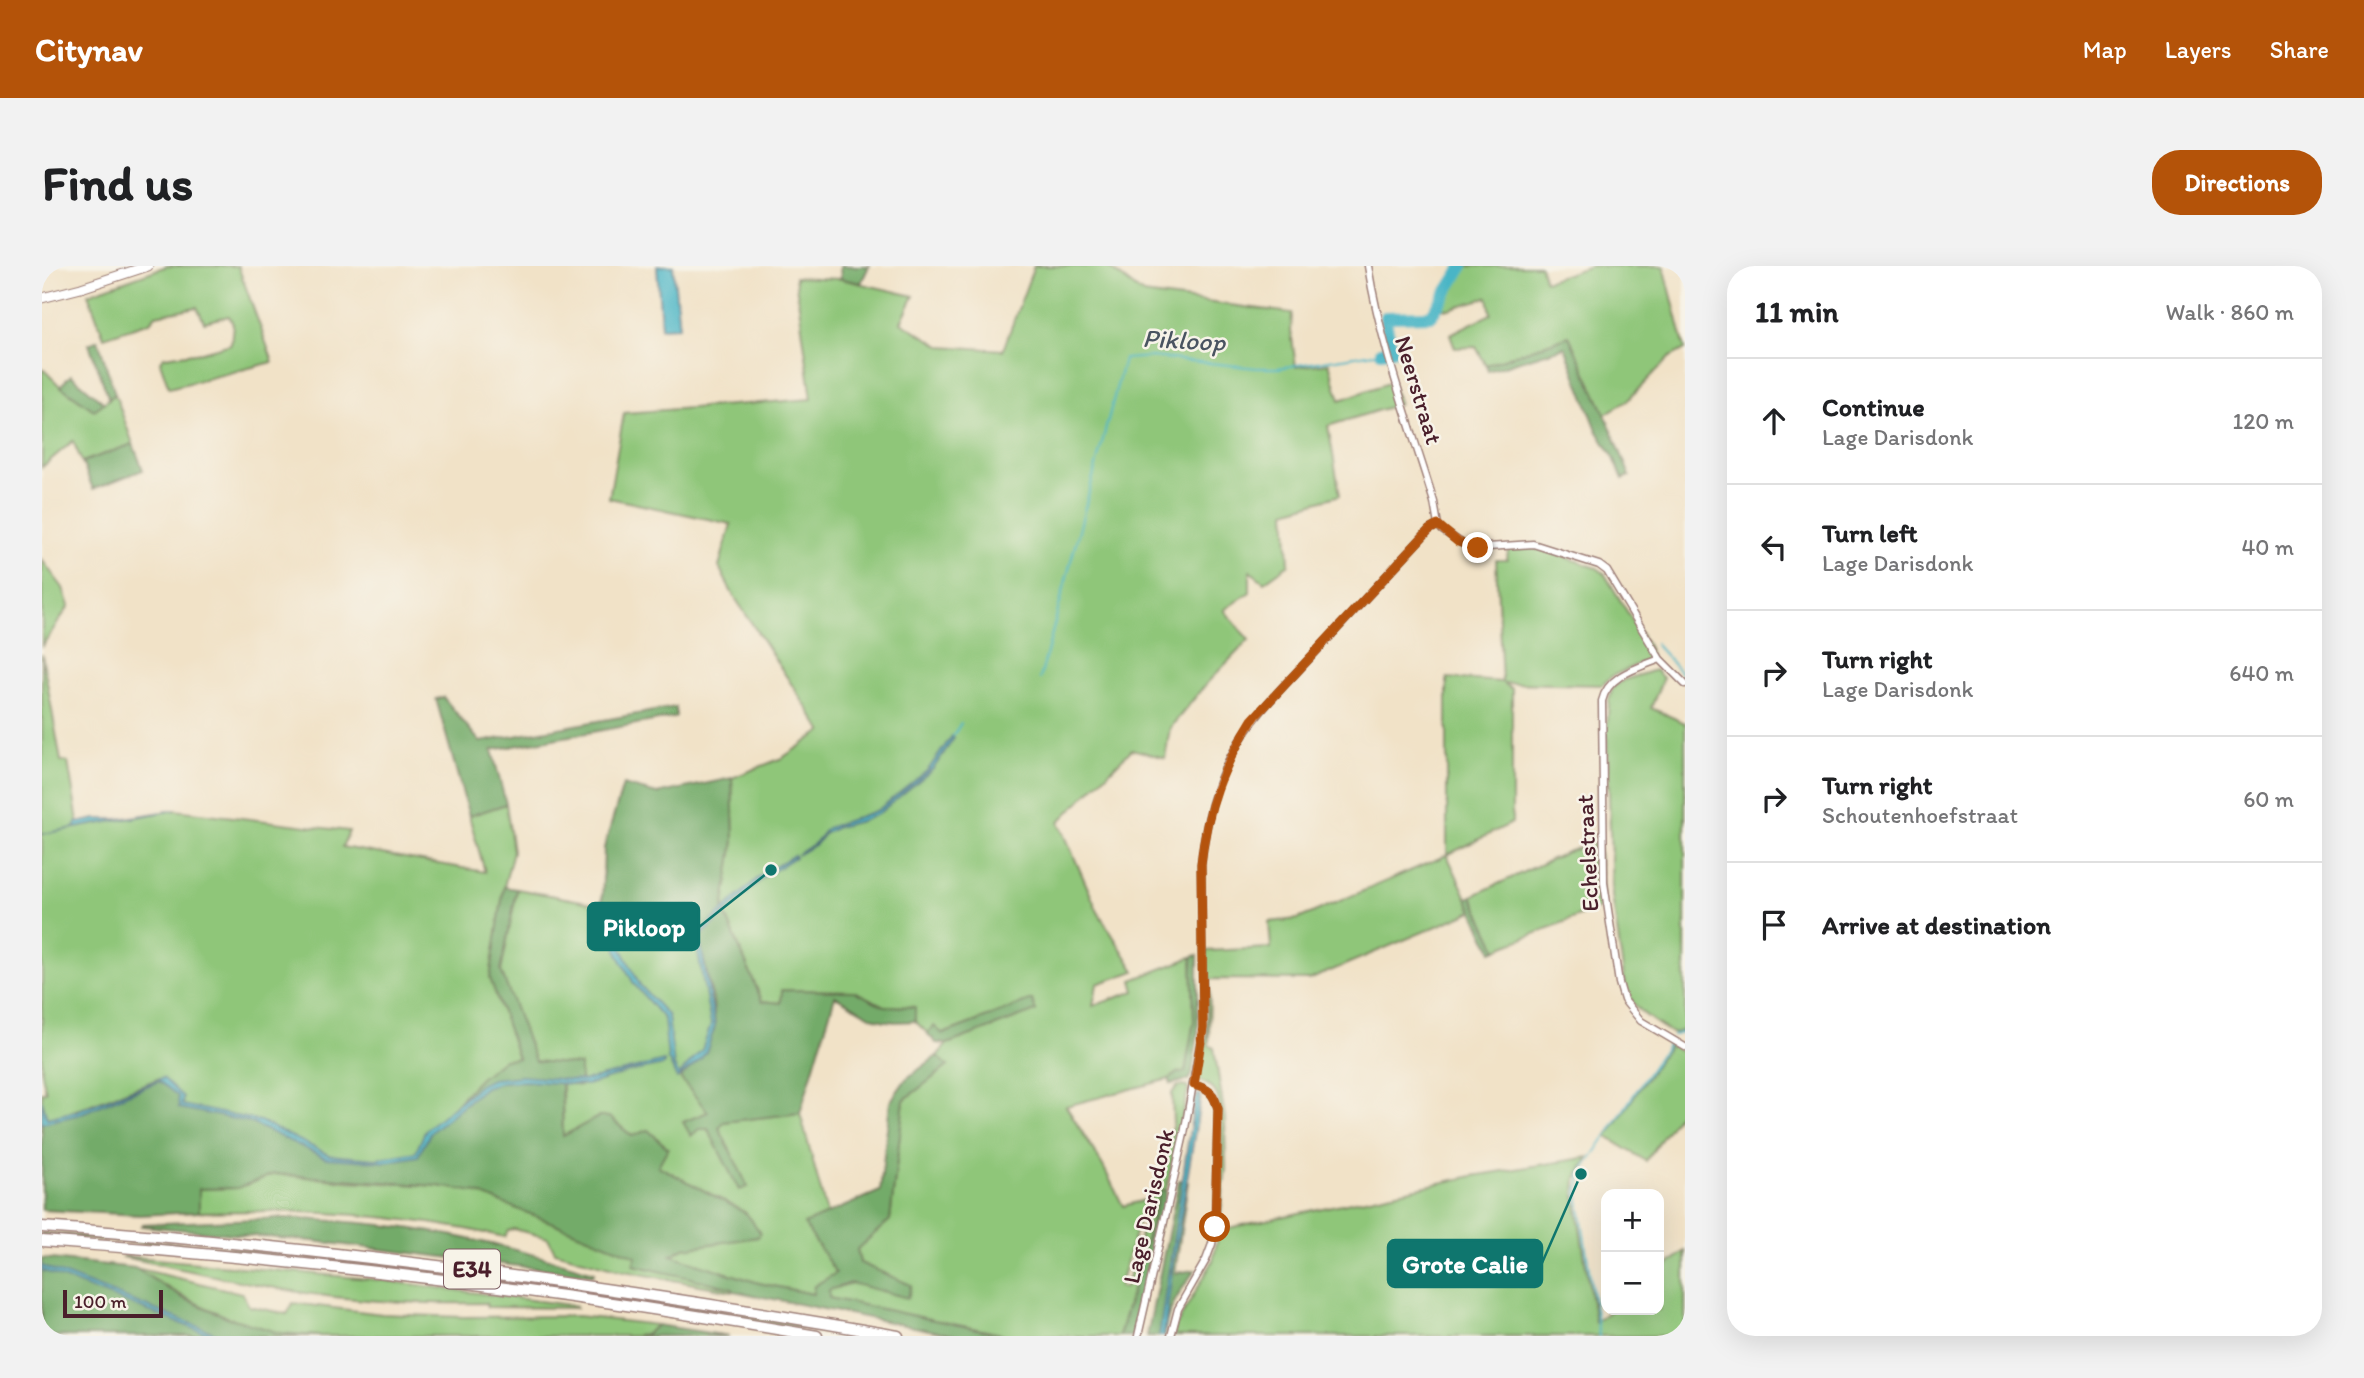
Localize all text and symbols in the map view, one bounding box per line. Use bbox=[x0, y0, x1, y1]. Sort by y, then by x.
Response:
text: Citynav bbox=[35, 30, 143, 69]
text: Map bbox=[2083, 35, 2127, 64]
text: Layers bbox=[2165, 35, 2232, 64]
text: Share bbox=[2270, 35, 2329, 64]
button: Directions bbox=[2152, 150, 2322, 215]
text: Find us bbox=[42, 153, 193, 212]
text: 11 min bbox=[1755, 293, 1839, 330]
text: Walk · 860 m bbox=[2166, 298, 2294, 326]
water label: Pikloop bbox=[1142, 322, 1227, 358]
street label: Neerstraat bbox=[1389, 332, 1449, 448]
text: Continue bbox=[1822, 391, 1925, 423]
icon: ahead bbox=[1755, 402, 1793, 440]
text: 120 m bbox=[2233, 407, 2294, 435]
text: Lage Darisdonk bbox=[1822, 423, 1973, 451]
text: Turn left bbox=[1822, 517, 1918, 549]
icon: left bbox=[1755, 528, 1793, 566]
route end bbox=[1462, 532, 1493, 563]
text: 40 m bbox=[2241, 533, 2294, 561]
text: Lage Darisdonk bbox=[1822, 549, 1973, 577]
text: Turn right bbox=[1822, 643, 1933, 675]
icon: right bbox=[1755, 654, 1793, 692]
text: 640 m bbox=[2229, 659, 2294, 687]
text: Lage Darisdonk bbox=[1822, 675, 1973, 703]
text: Turn right bbox=[1822, 769, 1933, 801]
icon: right bbox=[1755, 780, 1793, 818]
text: 60 m bbox=[2243, 785, 2294, 813]
street label: Echelstraat bbox=[1569, 794, 1605, 912]
text: Schoutenhoefstraat bbox=[1822, 801, 2018, 829]
callout: Pikloop bbox=[588, 903, 699, 950]
icon: arrive bbox=[1755, 906, 1793, 944]
text: Arrive at destination bbox=[1822, 909, 2051, 941]
text: Pikloop bbox=[603, 911, 685, 943]
street label: Lage Darisdonk bbox=[1116, 1125, 1180, 1286]
map controls bbox=[1601, 1189, 1664, 1315]
button: + bbox=[1601, 1189, 1664, 1252]
route start bbox=[1199, 1211, 1230, 1242]
callout: Grote Calie bbox=[1388, 1240, 1542, 1287]
text: Grote Calie bbox=[1402, 1248, 1528, 1280]
road number: E34 bbox=[444, 1250, 500, 1288]
button: − bbox=[1601, 1252, 1664, 1315]
scale bar bbox=[63, 1287, 163, 1319]
text: 100 m bbox=[74, 1290, 126, 1313]

